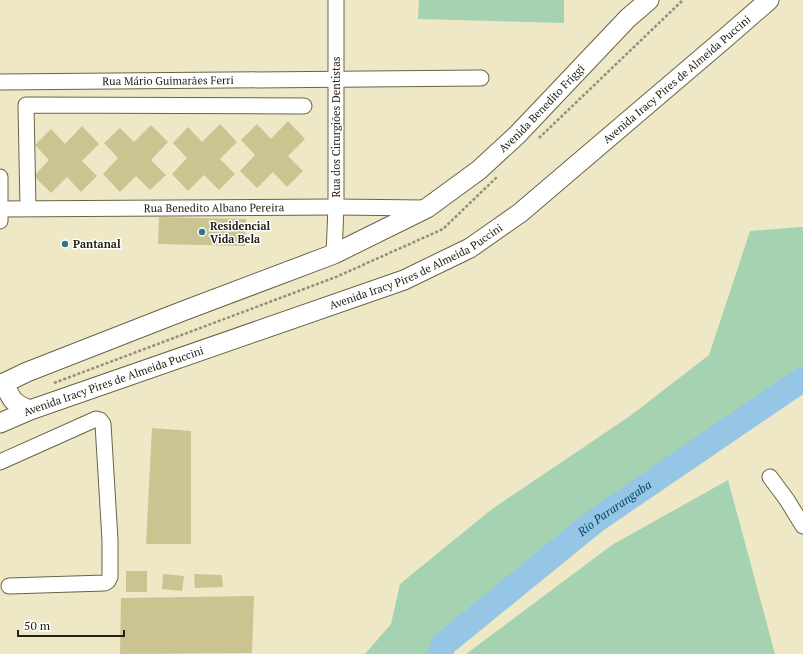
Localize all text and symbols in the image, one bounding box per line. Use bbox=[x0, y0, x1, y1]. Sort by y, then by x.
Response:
street label: Avenida Iracy Pires de Almeida Puccini bbox=[600, 12, 753, 146]
street label: Rua dos Cirurgiões Dentistas bbox=[329, 56, 343, 197]
street label: Avenida Benedito Friggi bbox=[496, 61, 587, 155]
street label: Rua Mário Guimarães Ferri bbox=[102, 73, 234, 88]
street label: Rua Benedito Albano Pereira bbox=[144, 200, 285, 215]
place label: Residencial Vida Bela bbox=[210, 219, 271, 246]
street label: Avenida Iracy Pires de Almeida Puccini bbox=[327, 221, 505, 312]
marker: Residencial Vida Bela bbox=[197, 227, 207, 237]
place label: Pantanal bbox=[73, 237, 121, 251]
marker: Pantanal bbox=[60, 239, 70, 249]
street label: Avenida Iracy Pires de Almeida Puccini bbox=[21, 343, 205, 419]
water label: Rio Pararangaba bbox=[574, 477, 654, 540]
scale bar bbox=[18, 612, 124, 638]
text: 50 m bbox=[24, 618, 51, 633]

